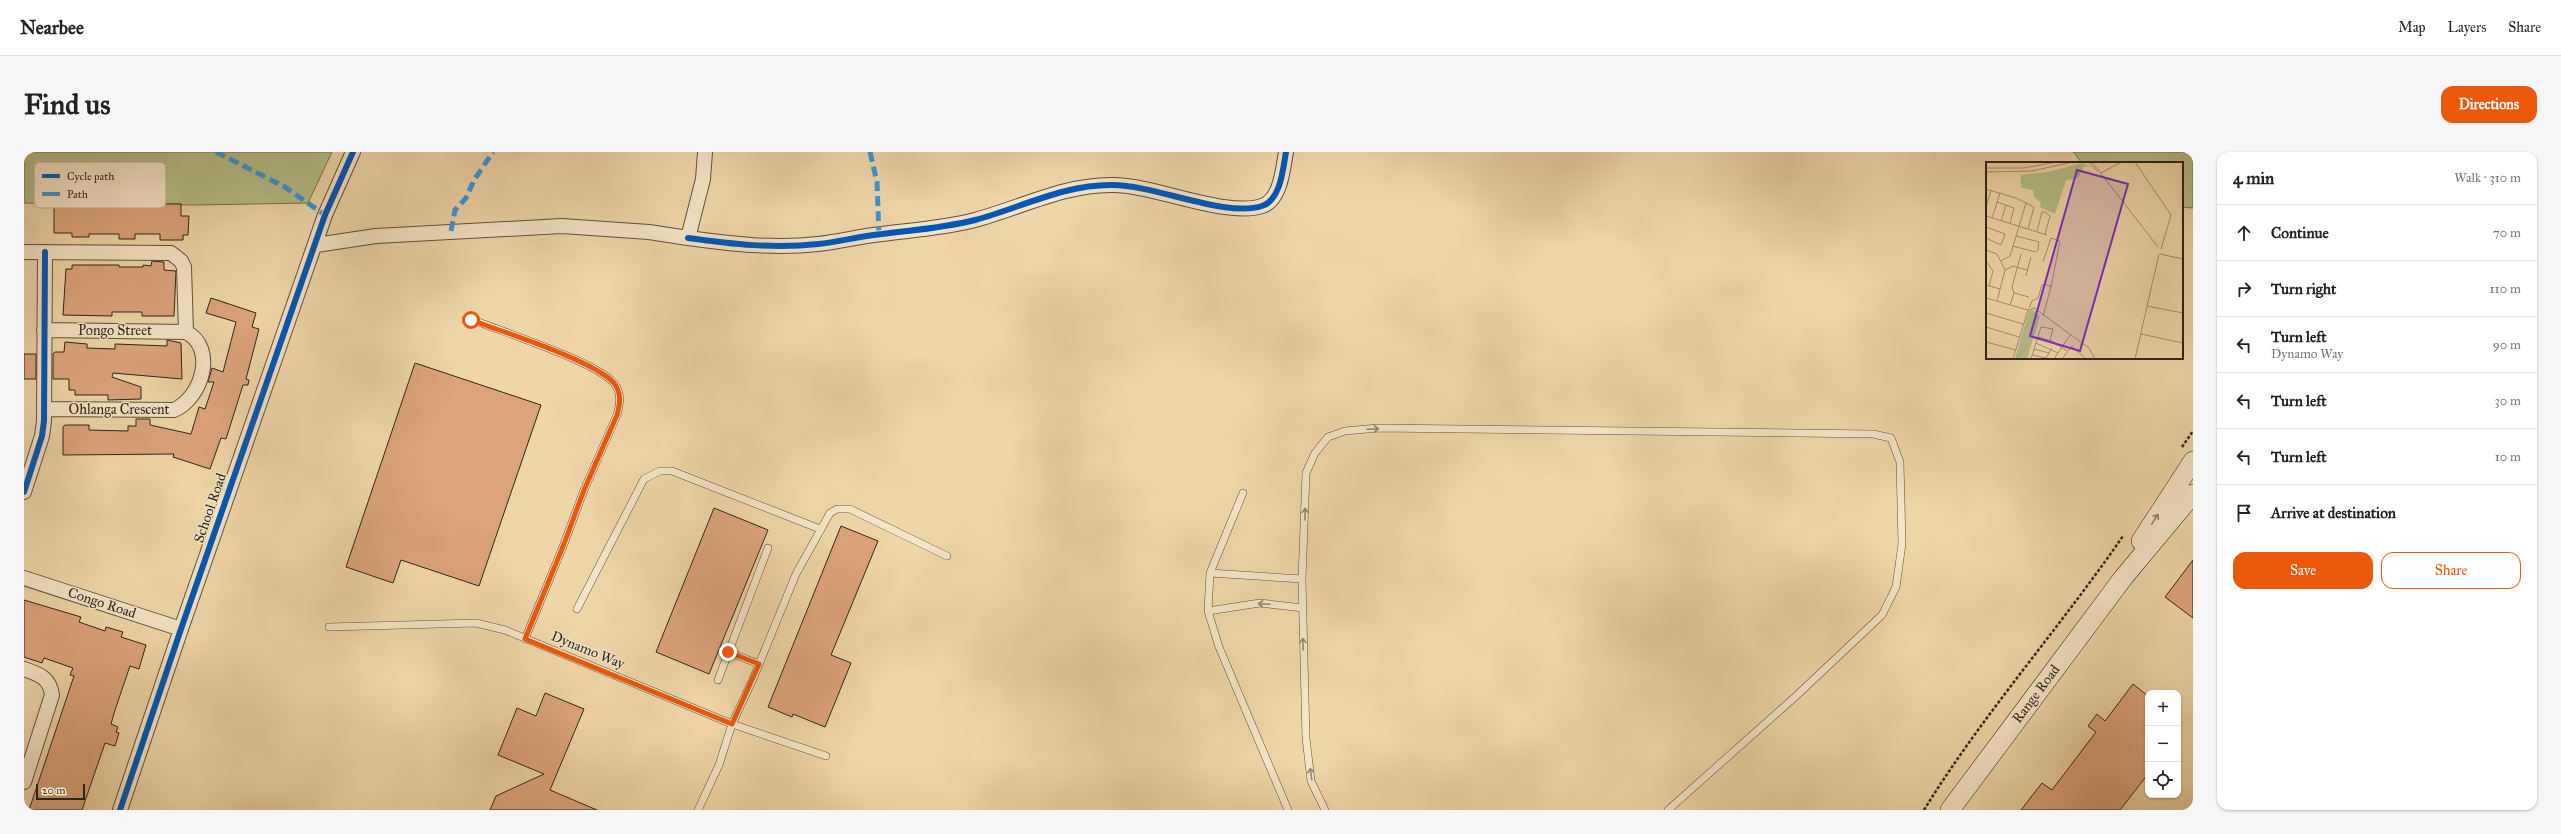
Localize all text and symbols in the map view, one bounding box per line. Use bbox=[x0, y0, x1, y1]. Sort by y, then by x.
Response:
text: Nearbee bbox=[20, 16, 84, 39]
text: Map bbox=[2398, 19, 2426, 36]
text: Layers bbox=[2448, 19, 2486, 36]
text: Share bbox=[2508, 19, 2541, 36]
button: Directions bbox=[2441, 86, 2537, 123]
text: Find us bbox=[24, 87, 110, 122]
legend bbox=[34, 162, 166, 208]
inset map bbox=[1986, 162, 2183, 359]
text: 4 min bbox=[2233, 168, 2274, 189]
text: Cycle path bbox=[67, 170, 114, 183]
text: Walk · 310 m bbox=[2454, 170, 2521, 186]
text: Path bbox=[67, 188, 88, 201]
icon: ahead bbox=[2233, 222, 2255, 244]
text: Continue bbox=[2271, 224, 2329, 242]
text: 70 m bbox=[2493, 225, 2521, 241]
icon: right bbox=[2233, 278, 2255, 300]
text: Turn right bbox=[2271, 280, 2336, 298]
text: 110 m bbox=[2489, 281, 2521, 297]
route start bbox=[462, 311, 480, 329]
street label: Pongo Street bbox=[78, 322, 152, 339]
text: Turn left bbox=[2271, 328, 2327, 346]
icon: left bbox=[2233, 334, 2255, 356]
text: 90 m bbox=[2493, 337, 2521, 353]
text: Dynamo Way bbox=[2271, 346, 2343, 362]
icon: left bbox=[2233, 390, 2255, 412]
text: Turn left bbox=[2271, 392, 2327, 410]
text: 30 m bbox=[2495, 393, 2521, 409]
street label: Ohlanga Crescent bbox=[69, 401, 170, 418]
one-way arrow bbox=[1366, 425, 1379, 432]
icon: left bbox=[2233, 446, 2255, 468]
text: Turn left bbox=[2271, 448, 2327, 466]
text: 10 m bbox=[2495, 449, 2521, 465]
street label: School Road bbox=[190, 471, 230, 545]
icon: arrive bbox=[2233, 502, 2255, 524]
text: Arrive at destination bbox=[2271, 504, 2396, 522]
one-way arrow bbox=[1301, 508, 1309, 521]
one-way arrow bbox=[2151, 514, 2159, 525]
button: Save bbox=[2233, 552, 2373, 589]
button: Share bbox=[2381, 552, 2521, 589]
street label: Congo Road bbox=[66, 584, 138, 622]
one-way arrow bbox=[1258, 600, 1271, 608]
street label: Dynamo Way bbox=[549, 628, 628, 673]
one-way arrow bbox=[1300, 638, 1307, 651]
route end bbox=[719, 643, 737, 661]
street label: Range Road bbox=[2009, 662, 2063, 726]
map controls bbox=[2145, 690, 2181, 798]
button: + bbox=[2145, 690, 2181, 726]
button: − bbox=[2145, 726, 2181, 762]
button: locate bbox=[2145, 762, 2181, 798]
one-way arrow bbox=[1307, 768, 1315, 781]
scale bar bbox=[36, 782, 85, 801]
text: 20 m bbox=[42, 784, 65, 797]

